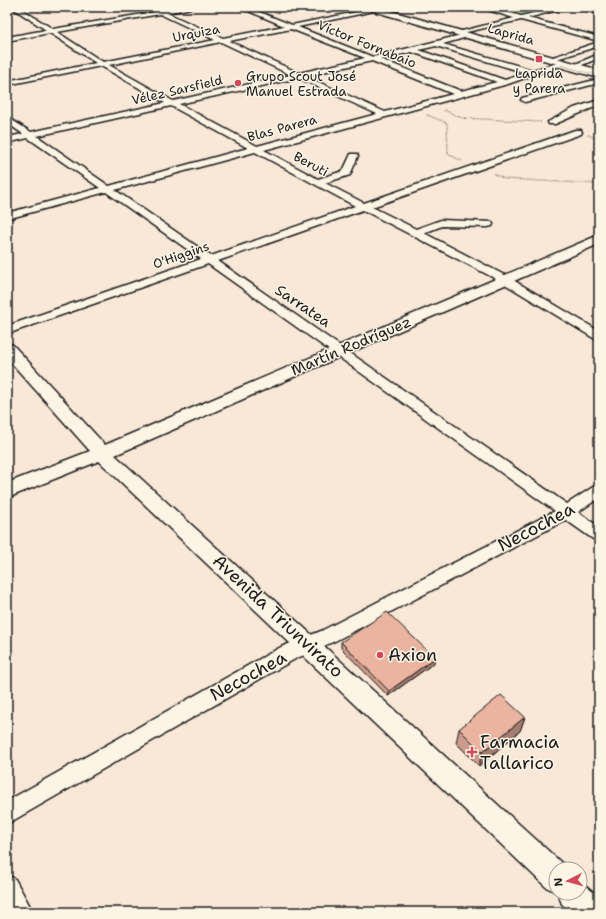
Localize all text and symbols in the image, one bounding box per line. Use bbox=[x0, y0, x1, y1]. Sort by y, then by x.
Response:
street label: Víctor Fornabaio bbox=[315, 16, 419, 72]
street label: Laprida bbox=[486, 19, 536, 49]
street label: Urquiza bbox=[171, 20, 221, 46]
marker: Laprida y Parera bbox=[534, 54, 544, 64]
place label: Laprida y Parera bbox=[513, 65, 565, 97]
place label: Grupo Scout José Manuel Estrada bbox=[246, 68, 356, 100]
street label: Vélez Sarsfield bbox=[130, 71, 224, 109]
marker: Grupo Scout José Manuel Estrada bbox=[233, 78, 243, 88]
street label: Blas Parera bbox=[245, 111, 319, 145]
street label: Beruti bbox=[291, 148, 331, 180]
street label: O'Higgins bbox=[151, 237, 211, 273]
street label: Sarratea bbox=[271, 280, 335, 332]
street label: Martín Rodríguez bbox=[288, 312, 414, 380]
street label: Necochea bbox=[493, 497, 579, 557]
street label: Avenida Triunvirato bbox=[207, 549, 349, 683]
place label: Axion bbox=[388, 643, 437, 667]
street label: Necochea bbox=[205, 645, 291, 707]
marker: Axion bbox=[375, 650, 385, 660]
place label: Farmacia Tallarico bbox=[480, 730, 559, 775]
marker: Farmacia Tallarico bbox=[467, 747, 477, 757]
north arrow bbox=[548, 861, 588, 901]
text: N bbox=[551, 877, 566, 887]

